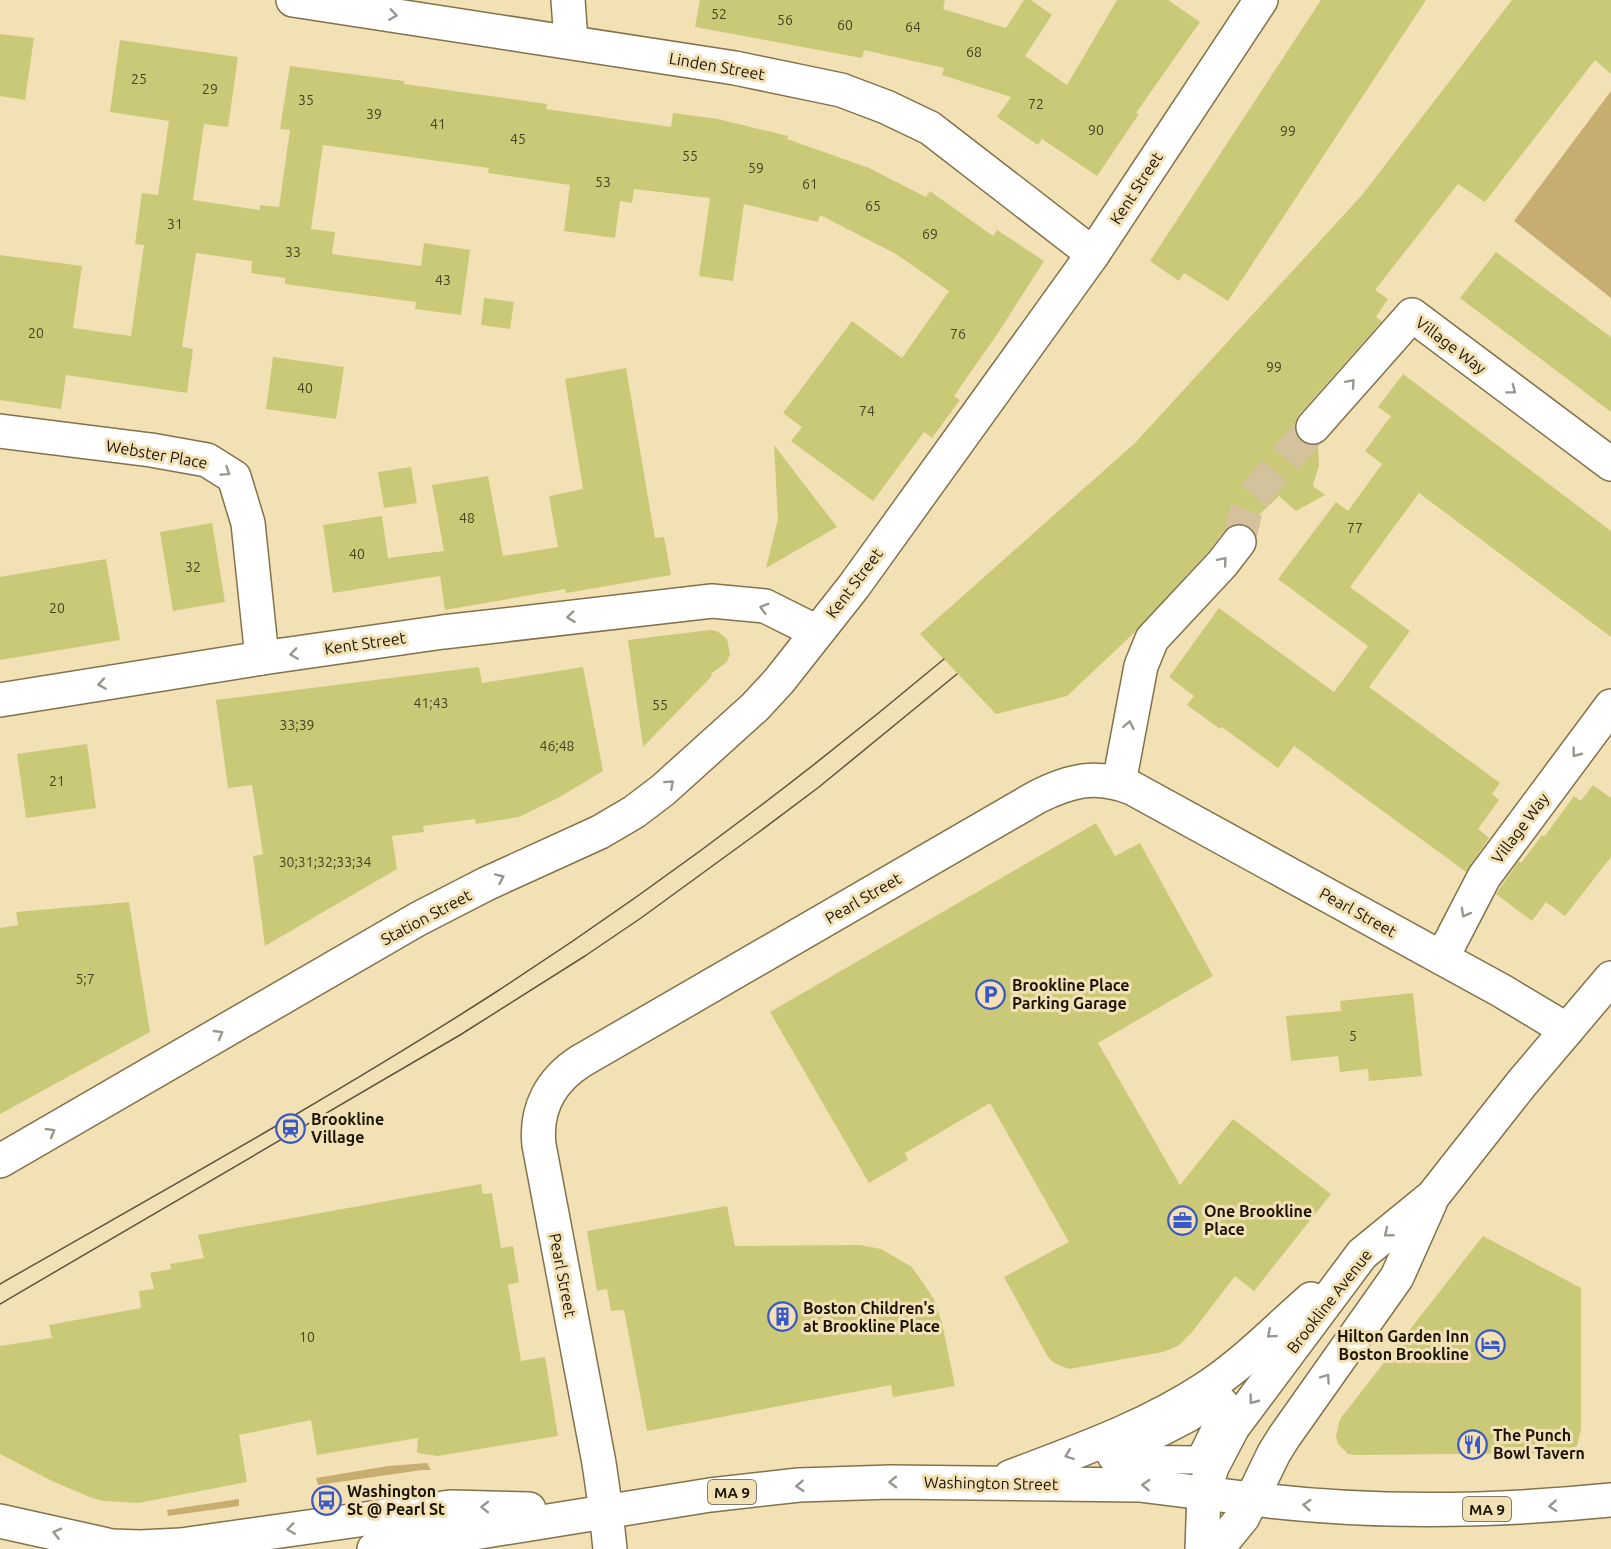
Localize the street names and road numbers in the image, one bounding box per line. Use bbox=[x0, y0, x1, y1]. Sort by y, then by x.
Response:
street label: Linden Street bbox=[668, 49, 767, 83]
street label: Kent Street bbox=[1106, 148, 1166, 227]
street label: Village Way bbox=[1412, 313, 1490, 377]
street label: Webster Place bbox=[105, 436, 209, 472]
street label: Kent Street bbox=[822, 544, 886, 621]
street label: Kent Street bbox=[323, 628, 408, 658]
street label: Village Way bbox=[1488, 789, 1552, 867]
street label: Pearl Street bbox=[822, 869, 905, 927]
street label: Pearl Street bbox=[1317, 884, 1400, 941]
street label: Station Street bbox=[378, 885, 475, 948]
street label: Pearl Street bbox=[546, 1232, 580, 1319]
street label: Brookline Avenue bbox=[1283, 1246, 1375, 1356]
street label: Washington Street bbox=[924, 1473, 1059, 1493]
road number: MA 9 bbox=[708, 1480, 756, 1504]
road number: MA 9 bbox=[1463, 1497, 1511, 1521]

